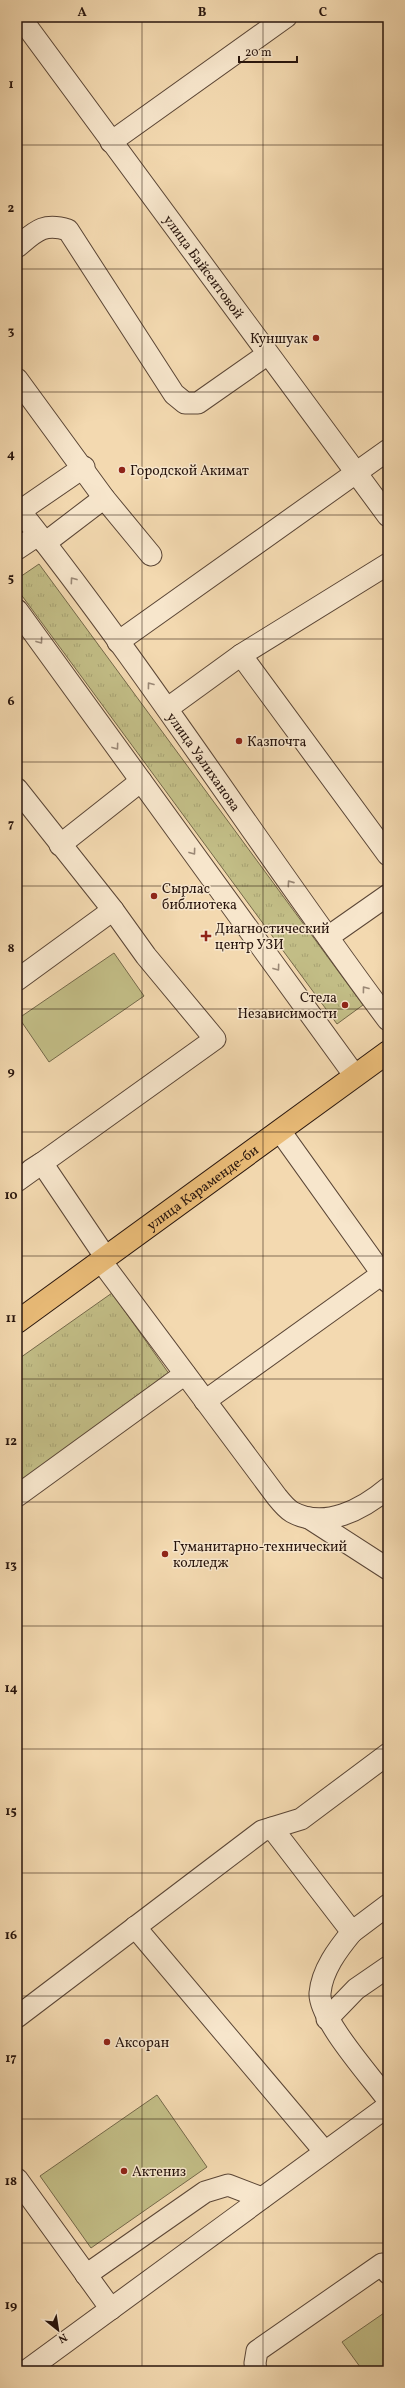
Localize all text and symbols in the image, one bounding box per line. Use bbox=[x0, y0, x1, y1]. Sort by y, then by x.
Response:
text: A bbox=[77, 4, 87, 22]
text: B bbox=[198, 4, 207, 22]
text: C bbox=[319, 4, 327, 22]
scale bar bbox=[239, 38, 297, 64]
text: 20 m bbox=[245, 45, 272, 61]
text: 1 bbox=[8, 76, 14, 94]
text: 2 bbox=[8, 200, 15, 218]
street label: улица Байсеитовой bbox=[158, 211, 248, 324]
text: 3 bbox=[8, 323, 15, 341]
place label: Куншуак bbox=[250, 330, 309, 349]
marker: Куншуак bbox=[311, 333, 321, 343]
text: 4 bbox=[7, 446, 15, 464]
place label: Городской Акимат bbox=[130, 462, 249, 481]
marker: Городской Акимат bbox=[117, 465, 127, 475]
text: 5 bbox=[8, 570, 14, 588]
one-way arrow bbox=[71, 578, 78, 585]
one-way arrow bbox=[35, 637, 42, 644]
one-way arrow bbox=[148, 682, 155, 689]
text: 6 bbox=[7, 693, 15, 711]
street label: улица Уалиханова bbox=[161, 709, 244, 816]
place label: Казпочта bbox=[247, 733, 307, 752]
marker: Казпочта bbox=[234, 736, 244, 746]
one-way arrow bbox=[111, 742, 118, 749]
text: 7 bbox=[8, 816, 14, 834]
one-way arrow bbox=[188, 848, 196, 855]
place label: Сырлас библиотека bbox=[162, 880, 237, 915]
one-way arrow bbox=[288, 880, 295, 887]
marker: Сырлас библиотека bbox=[149, 891, 159, 901]
place label: Диагностический центр УЗИ bbox=[215, 920, 330, 955]
marker: Диагностический центр УЗИ bbox=[200, 930, 212, 942]
text: 8 bbox=[7, 940, 15, 958]
one-way arrow bbox=[272, 964, 279, 971]
one-way arrow bbox=[363, 986, 370, 993]
place label: Стела Независимости bbox=[237, 989, 337, 1024]
marker: Стела Независимости bbox=[340, 1000, 350, 1010]
text: 9 bbox=[7, 1063, 15, 1081]
street label: улица Караменде-би bbox=[143, 1141, 263, 1236]
text: 10 bbox=[4, 1187, 18, 1205]
text: 11 bbox=[6, 1310, 16, 1328]
text: 12 bbox=[5, 1433, 17, 1451]
place label: Гуманитарно-технический колледж bbox=[173, 1538, 347, 1573]
marker: Гуманитарно-технический колледж bbox=[160, 1549, 170, 1559]
text: 13 bbox=[5, 1557, 17, 1575]
text: 14 bbox=[4, 1680, 18, 1698]
text: 15 bbox=[5, 1803, 17, 1821]
text: 16 bbox=[5, 1927, 17, 1945]
place label: Аксоран bbox=[115, 2034, 170, 2053]
marker: Аксоран bbox=[102, 2037, 112, 2047]
text: 17 bbox=[5, 2050, 17, 2068]
place label: Актениз bbox=[132, 2163, 186, 2182]
marker: Актениз bbox=[119, 2166, 129, 2176]
text: 18 bbox=[5, 2173, 17, 2191]
text: 19 bbox=[5, 2297, 17, 2315]
north arrow bbox=[38, 2310, 78, 2350]
text: N bbox=[55, 2329, 69, 2346]

